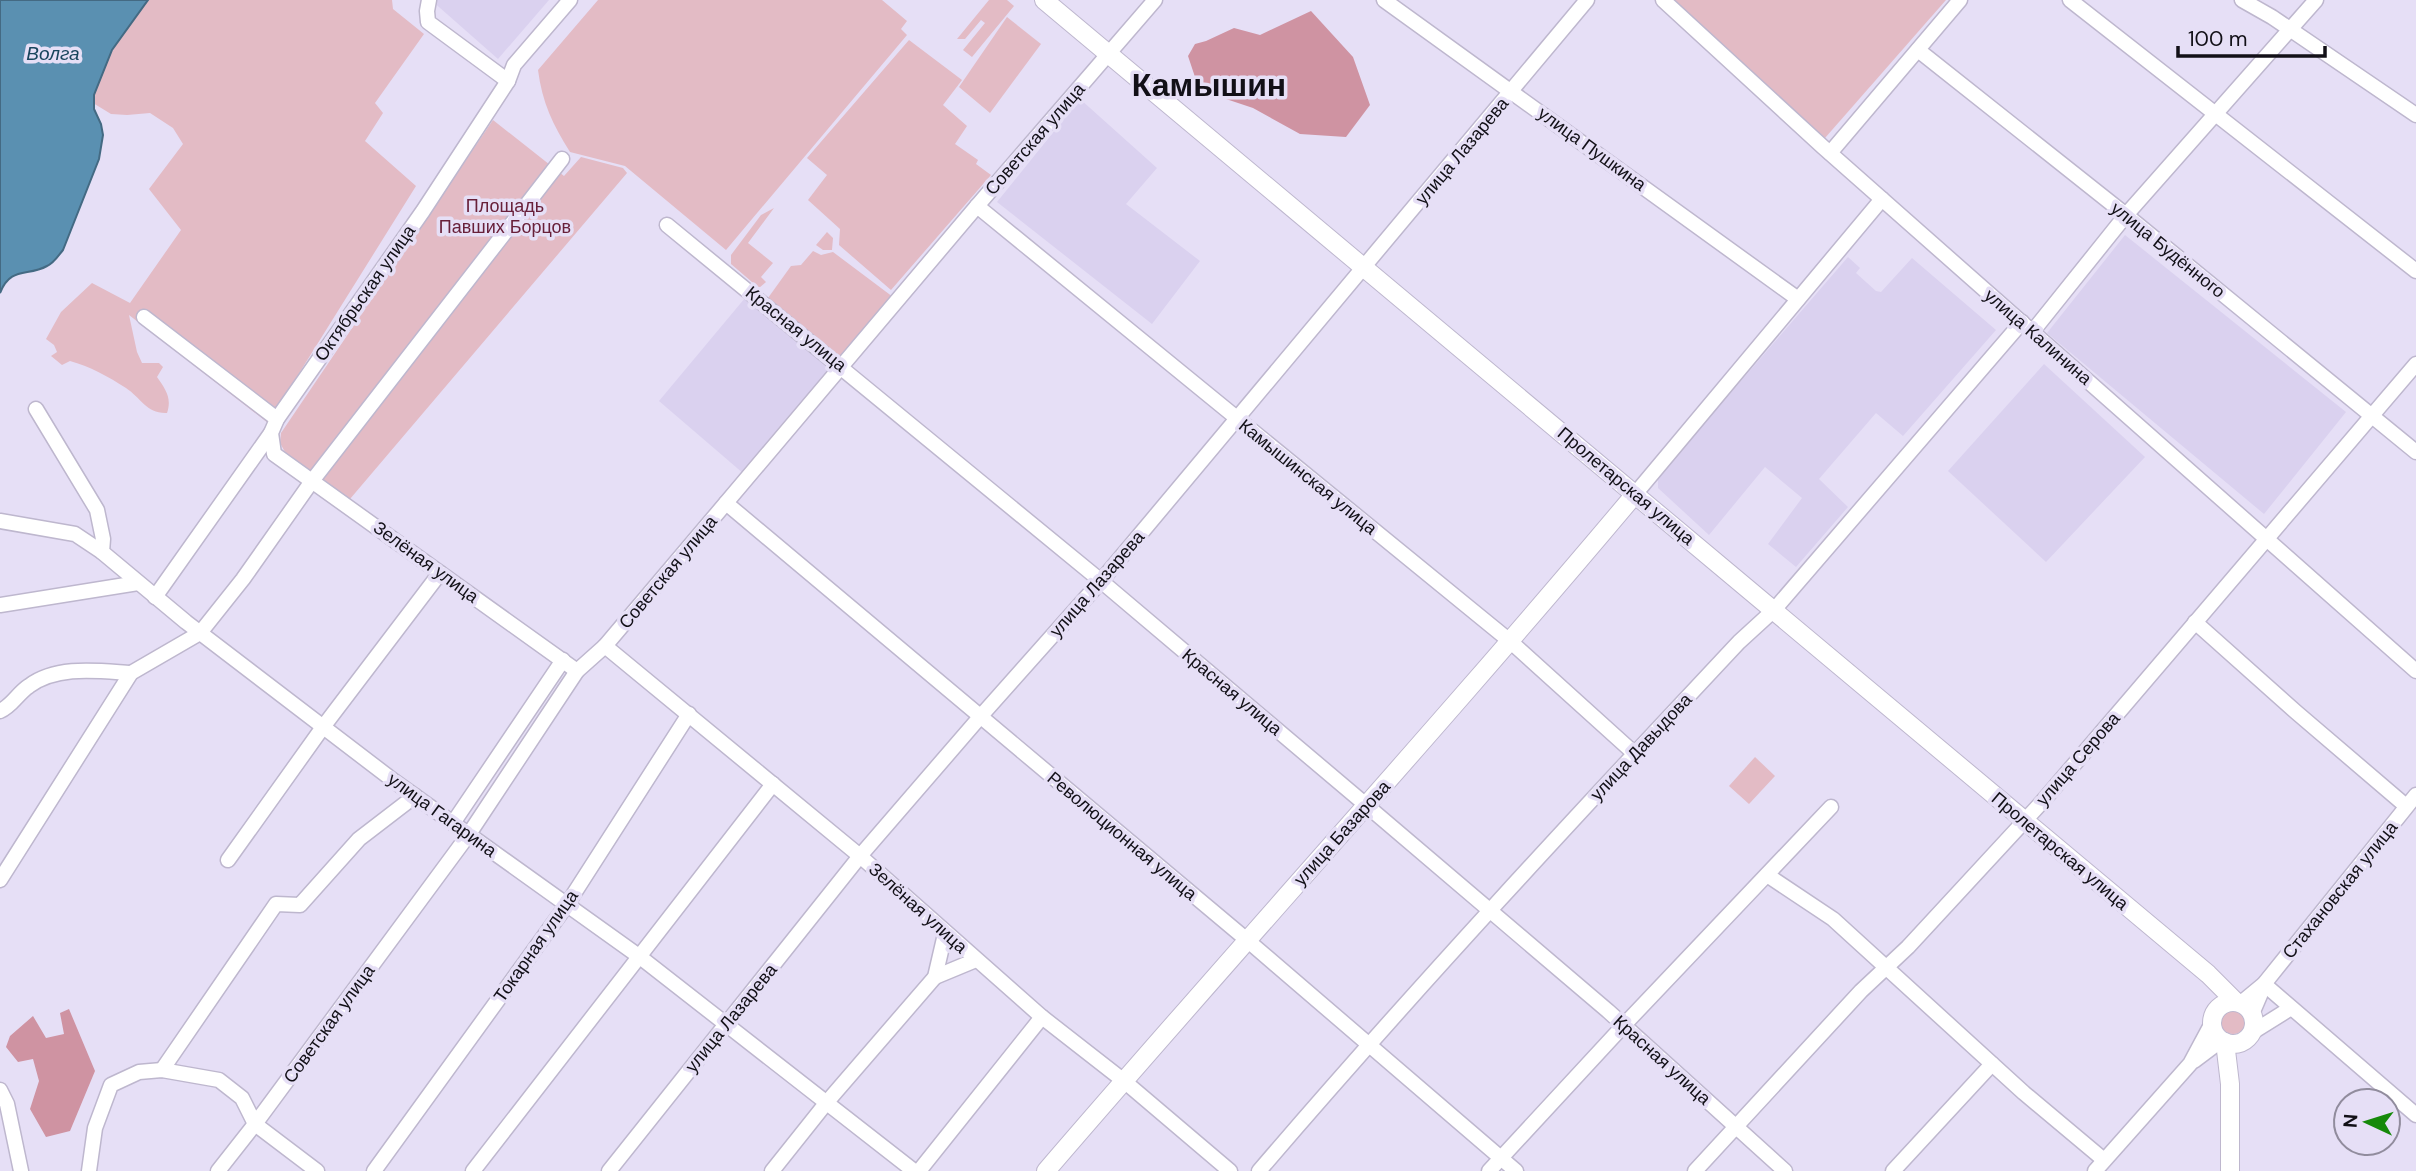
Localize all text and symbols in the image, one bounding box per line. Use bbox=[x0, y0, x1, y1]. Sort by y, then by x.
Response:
scale bar bbox=[2178, 14, 2325, 58]
text: 100 m bbox=[2188, 25, 2248, 53]
water label: Волга bbox=[26, 41, 80, 66]
district label: Камышин bbox=[1132, 64, 1286, 106]
street label: Советская улица bbox=[980, 77, 1091, 200]
street label: улица Лазарева bbox=[1410, 91, 1515, 210]
street label: улица Пушкина bbox=[1533, 102, 1652, 197]
park label: Площадь Павших Борцов bbox=[439, 194, 571, 239]
street label: улица Будённого bbox=[2106, 196, 2230, 304]
street label: Октябрьская улица bbox=[309, 219, 422, 366]
street label: Красная улица bbox=[740, 281, 852, 378]
street label: улица Калинина bbox=[1979, 284, 2098, 391]
street label: Камышинская улица bbox=[1234, 414, 1383, 541]
street label: Пролетарская улица bbox=[1552, 422, 1700, 551]
street label: Советская улица bbox=[613, 509, 723, 634]
street label: Зелёная улица bbox=[368, 516, 484, 609]
street label: улица Лазарева bbox=[1044, 525, 1151, 642]
street label: Красная улица bbox=[1177, 643, 1288, 742]
street label: улица Давыдова bbox=[1585, 687, 1698, 806]
street label: улица Серова bbox=[2031, 706, 2126, 811]
street label: Революционная улица bbox=[1042, 766, 1203, 906]
street label: улица Гагарина bbox=[383, 767, 502, 863]
street label: улица Базарова bbox=[1288, 775, 1396, 891]
street label: Пролетарская улица bbox=[1986, 787, 2134, 916]
street label: Стахановская улица bbox=[2277, 815, 2404, 964]
street label: Зелёная улица bbox=[864, 857, 973, 959]
street label: Токарная улица bbox=[488, 884, 584, 1007]
street label: улица Лазарева bbox=[680, 958, 783, 1077]
street label: Советская улица bbox=[278, 959, 381, 1088]
street label: Красная улица bbox=[1608, 1010, 1717, 1111]
north arrow bbox=[2332, 1087, 2402, 1157]
text: N bbox=[2338, 1113, 2363, 1129]

